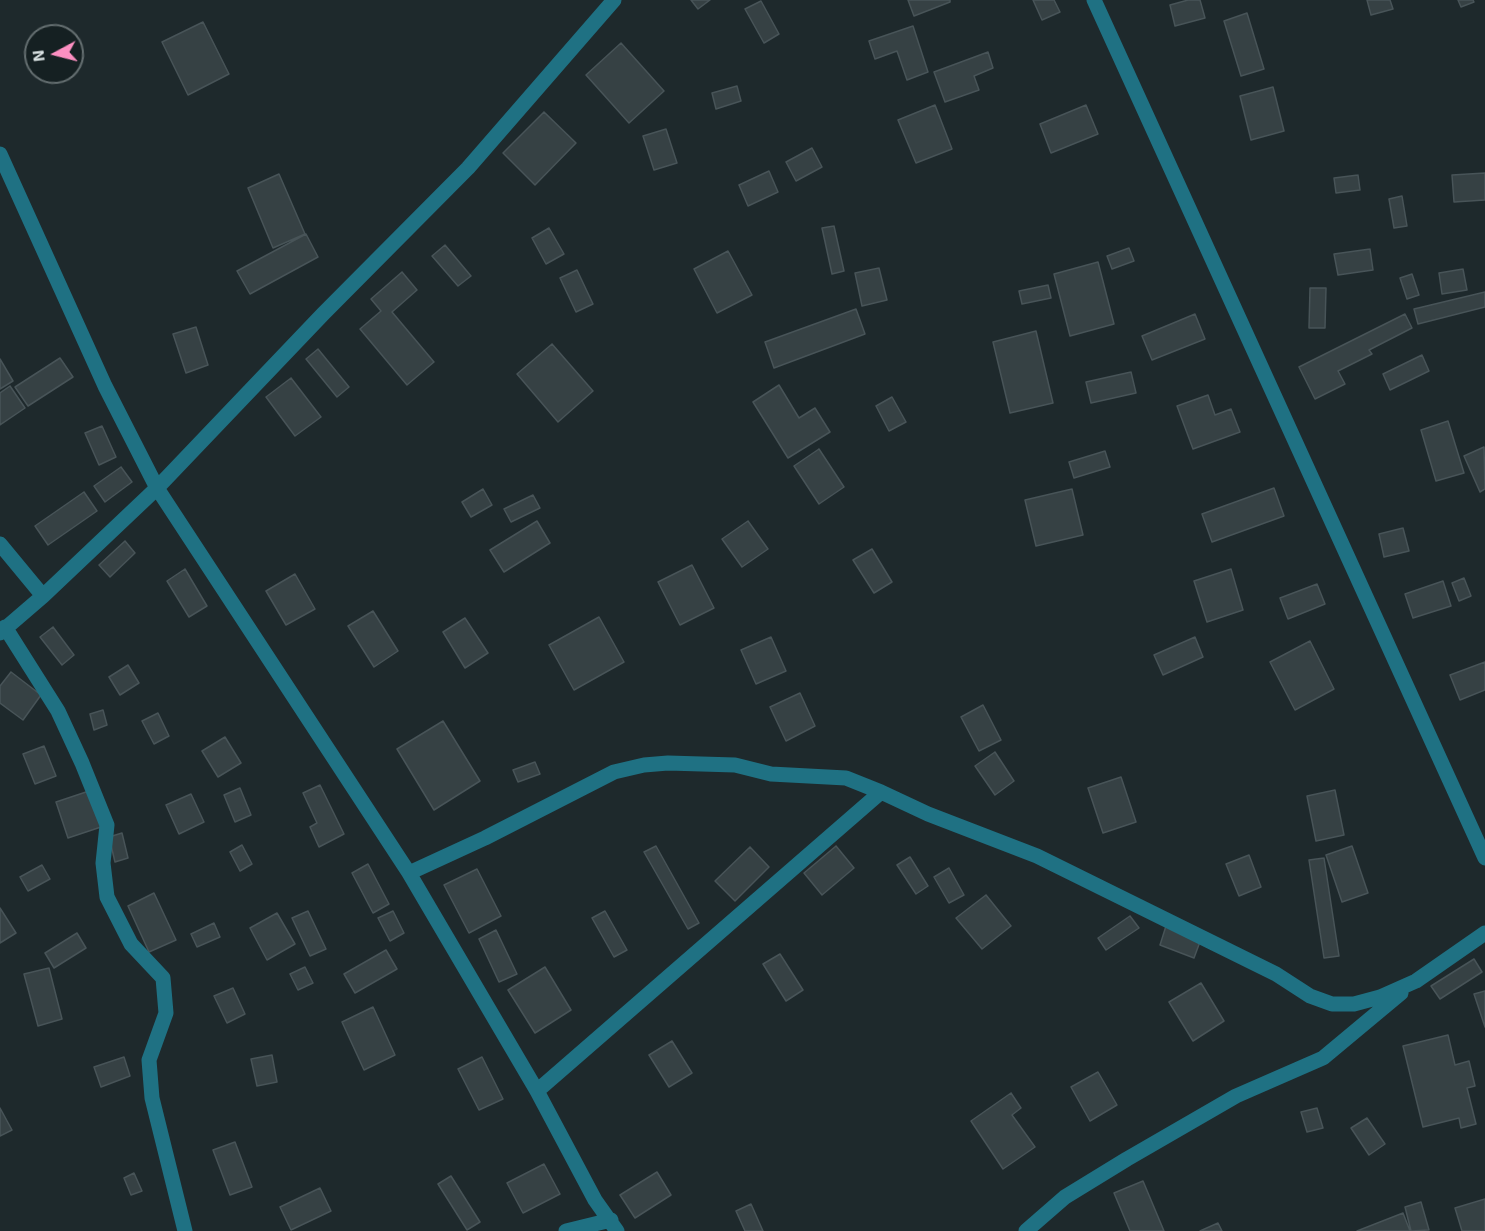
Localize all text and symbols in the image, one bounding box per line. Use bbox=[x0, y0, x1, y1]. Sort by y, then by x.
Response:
north arrow bbox=[24, 24, 84, 84]
text: N bbox=[27, 49, 48, 63]

